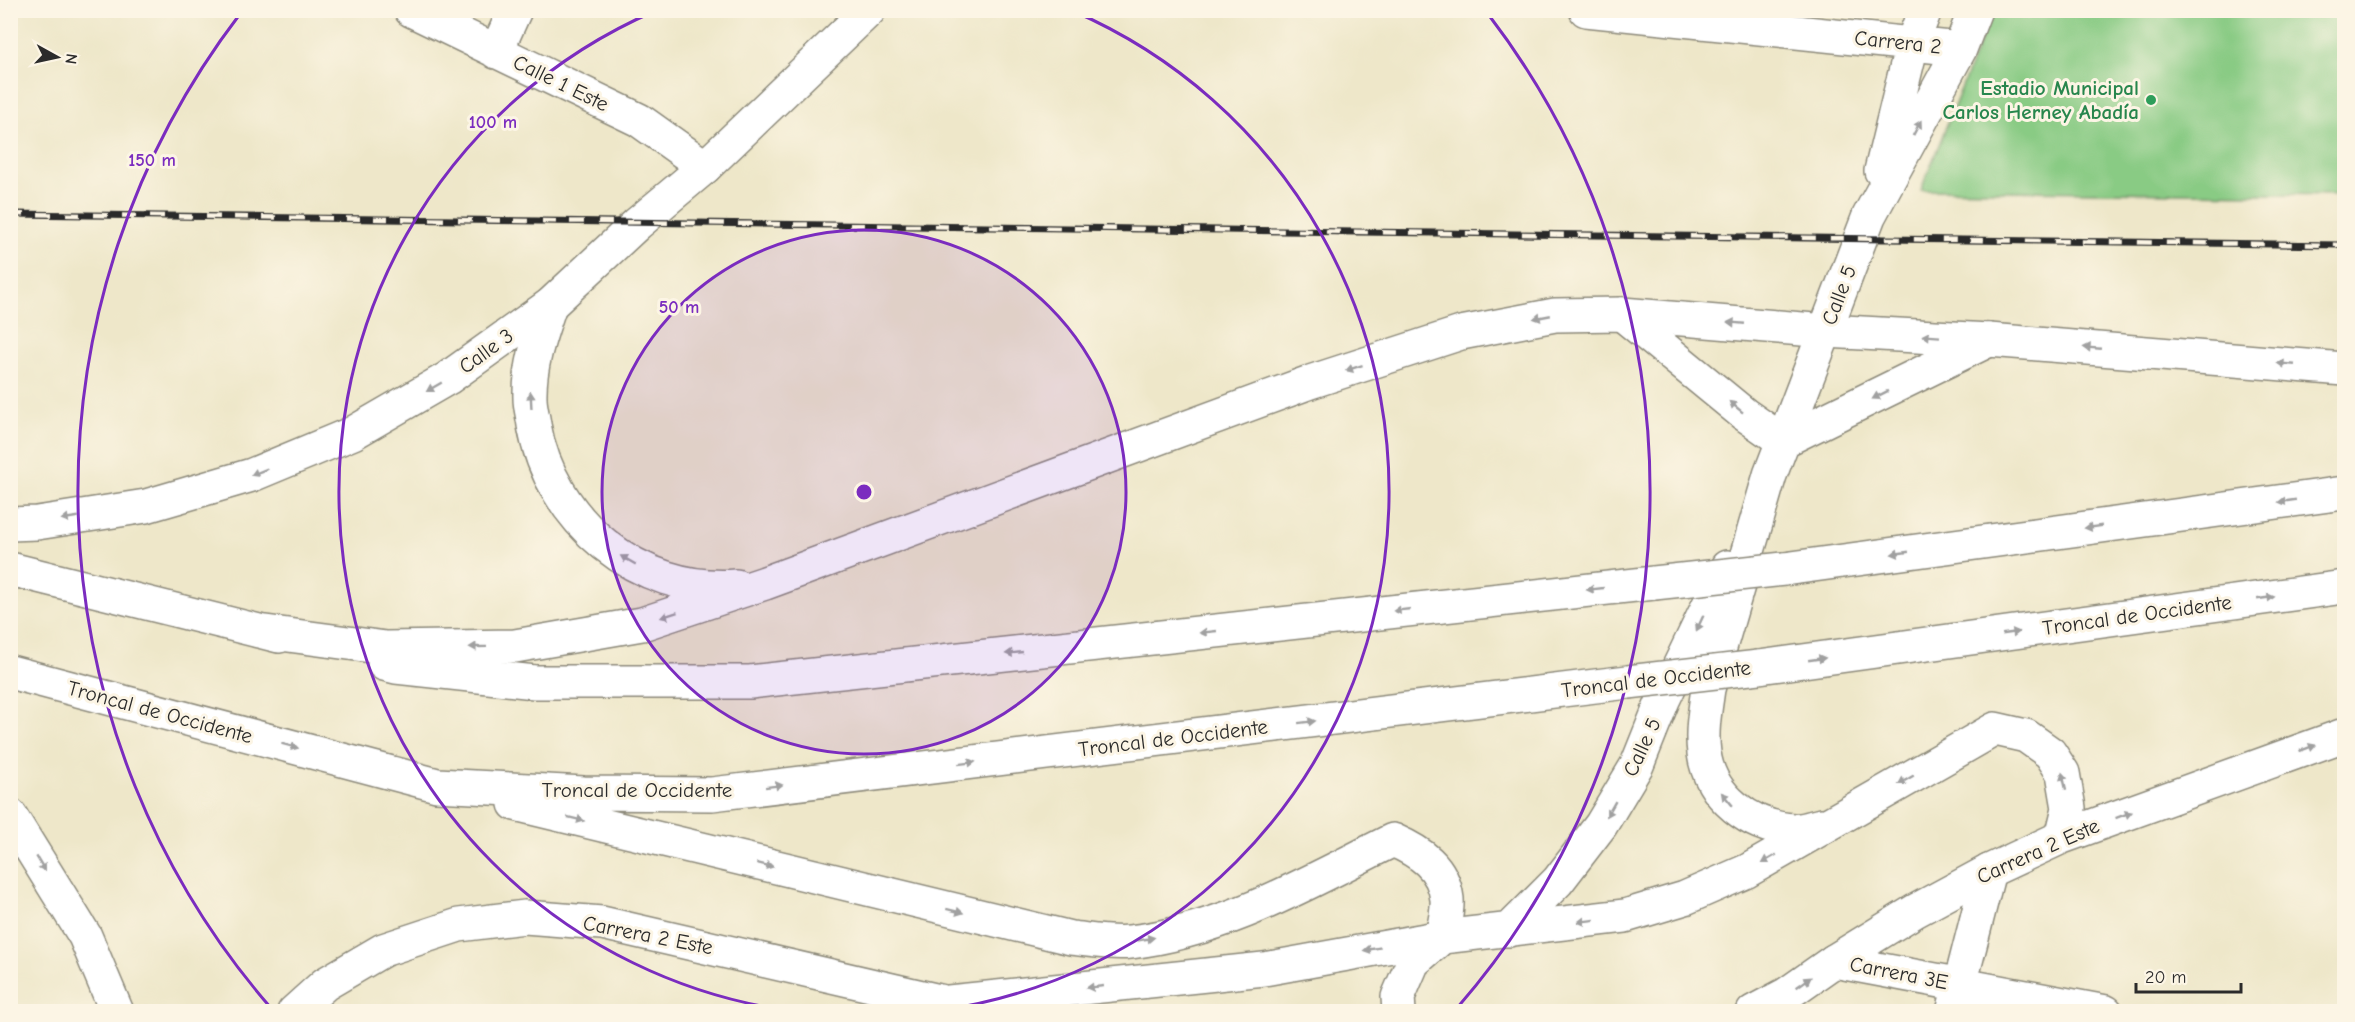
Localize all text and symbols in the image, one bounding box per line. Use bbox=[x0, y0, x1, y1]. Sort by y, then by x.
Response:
street label: Carrera 2 bbox=[1853, 26, 1943, 58]
north arrow bbox=[27, 27, 87, 87]
street label: Calle 1 Este bbox=[509, 50, 613, 116]
text: N bbox=[61, 53, 81, 65]
place label: Estadio Municipal Carlos Herney Abadía bbox=[1942, 76, 2139, 124]
marker: Estadio Municipal Carlos Herney Abadía bbox=[2144, 93, 2158, 107]
text: 100 m bbox=[469, 112, 517, 133]
one-way arrow bbox=[1912, 119, 1922, 136]
text: 150 m bbox=[128, 150, 176, 171]
street label: Calle 5 bbox=[1817, 262, 1861, 328]
text: 50 m bbox=[659, 297, 699, 318]
one-way arrow bbox=[1532, 313, 1551, 322]
one-way arrow bbox=[1727, 318, 1746, 328]
street label: Calle 3 bbox=[454, 323, 518, 379]
one-way arrow bbox=[1921, 331, 1940, 341]
one-way arrow bbox=[2082, 344, 2101, 353]
one-way arrow bbox=[2277, 359, 2296, 369]
one-way arrow bbox=[1345, 364, 1363, 373]
one-way arrow bbox=[425, 381, 442, 391]
one-way arrow bbox=[1872, 390, 1889, 399]
one-way arrow bbox=[527, 391, 536, 410]
one-way arrow bbox=[1728, 402, 1743, 414]
one-way arrow bbox=[250, 468, 268, 477]
centre of rings bbox=[854, 482, 874, 502]
one-way arrow bbox=[2277, 496, 2296, 505]
one-way arrow bbox=[60, 513, 79, 522]
one-way arrow bbox=[2084, 522, 2103, 532]
one-way arrow bbox=[1890, 549, 1909, 558]
one-way arrow bbox=[619, 555, 636, 565]
one-way arrow bbox=[1586, 584, 1605, 594]
street label: Troncal de Occidente bbox=[2041, 590, 2233, 640]
one-way arrow bbox=[2257, 593, 2276, 602]
one-way arrow bbox=[1392, 606, 1411, 615]
one-way arrow bbox=[660, 611, 678, 621]
one-way arrow bbox=[1696, 614, 1705, 631]
one-way arrow bbox=[1198, 627, 1217, 637]
one-way arrow bbox=[2001, 628, 2020, 637]
one-way arrow bbox=[468, 642, 487, 651]
one-way arrow bbox=[1004, 648, 1023, 658]
one-way arrow bbox=[1808, 654, 1827, 663]
street label: Troncal de Occidente bbox=[1560, 655, 1752, 703]
street label: Troncal de Occidente bbox=[65, 676, 255, 748]
street label: Troncal de Occidente bbox=[1077, 714, 1269, 762]
street label: Calle 5 bbox=[1618, 714, 1666, 780]
one-way arrow bbox=[1297, 717, 1316, 726]
one-way arrow bbox=[281, 742, 300, 752]
one-way arrow bbox=[2299, 743, 2317, 753]
one-way arrow bbox=[958, 758, 977, 768]
one-way arrow bbox=[2059, 771, 2068, 790]
one-way arrow bbox=[1897, 775, 1914, 785]
street label: Troncal de Occidente bbox=[542, 778, 732, 802]
one-way arrow bbox=[764, 782, 783, 791]
one-way arrow bbox=[1721, 792, 1734, 807]
one-way arrow bbox=[1605, 801, 1616, 817]
one-way arrow bbox=[2115, 809, 2133, 819]
street label: Carrera 2 Este bbox=[1973, 813, 2103, 889]
one-way arrow bbox=[567, 814, 585, 824]
one-way arrow bbox=[1761, 853, 1777, 864]
one-way arrow bbox=[36, 856, 47, 872]
one-way arrow bbox=[756, 860, 775, 870]
one-way arrow bbox=[946, 906, 964, 916]
street label: Carrera 2 Este bbox=[581, 911, 715, 959]
one-way arrow bbox=[1576, 916, 1595, 926]
one-way arrow bbox=[1137, 934, 1156, 943]
one-way arrow bbox=[1362, 945, 1381, 954]
street label: Carrera 3E bbox=[1848, 952, 1950, 994]
scale bar bbox=[2136, 956, 2241, 994]
text: 20 m bbox=[2145, 967, 2186, 988]
one-way arrow bbox=[1795, 976, 1811, 988]
one-way arrow bbox=[1086, 982, 1105, 992]

